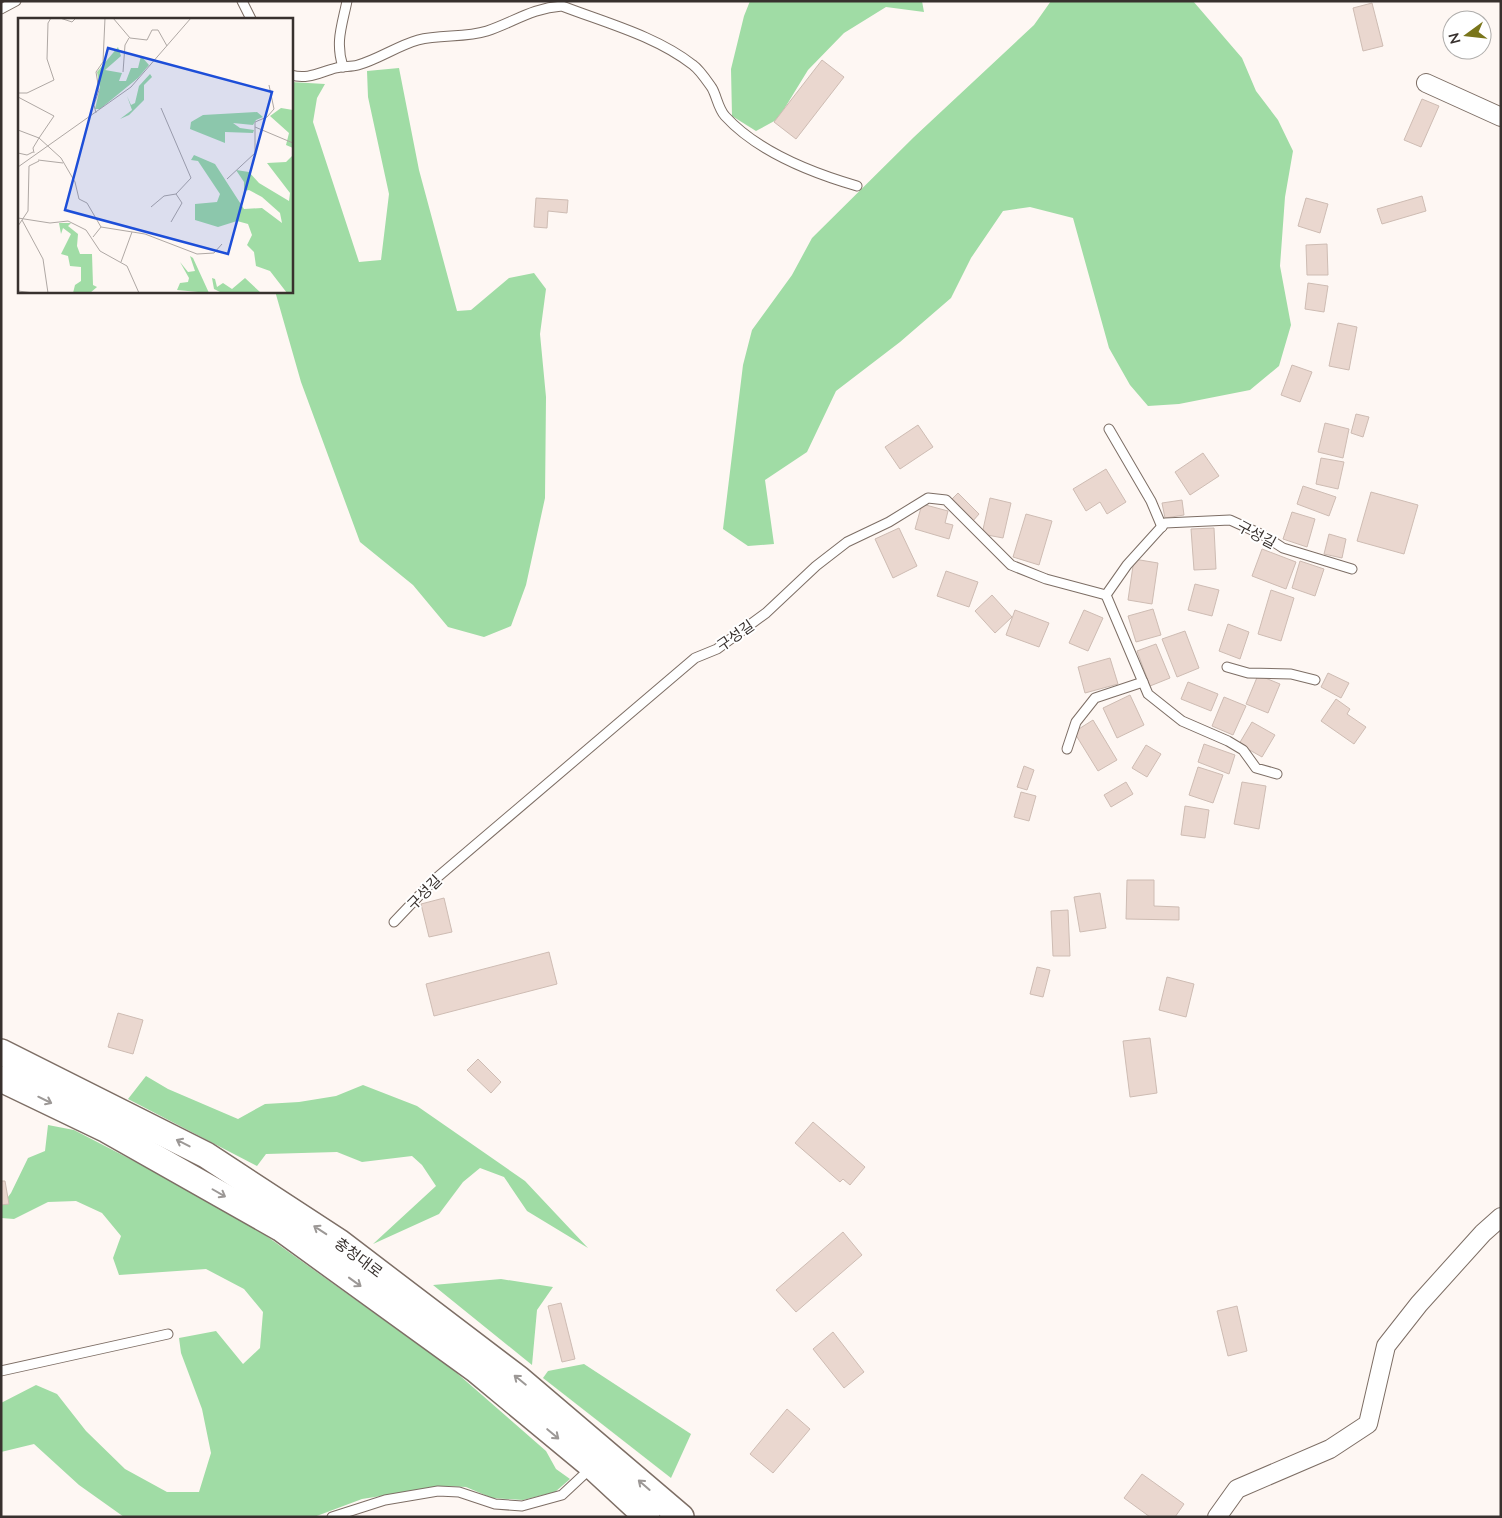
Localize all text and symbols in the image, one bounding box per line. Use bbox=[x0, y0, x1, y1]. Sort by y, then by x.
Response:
north arrow bbox=[1442, 10, 1492, 60]
inset map bbox=[18, 18, 292, 292]
text: N bbox=[1444, 31, 1464, 46]
street label: 구성길 bbox=[1234, 516, 1280, 552]
street label: 구성길 bbox=[713, 616, 757, 654]
street label: 구성길 bbox=[403, 871, 445, 913]
one-way arrow bbox=[37, 1096, 52, 1105]
one-way arrow bbox=[175, 1138, 190, 1148]
one-way arrow bbox=[212, 1189, 226, 1199]
one-way arrow bbox=[313, 1224, 327, 1235]
street label: 충청대로 bbox=[332, 1233, 386, 1281]
one-way arrow bbox=[348, 1277, 362, 1287]
one-way arrow bbox=[514, 1374, 527, 1385]
one-way arrow bbox=[546, 1429, 559, 1440]
one-way arrow bbox=[637, 1479, 650, 1491]

